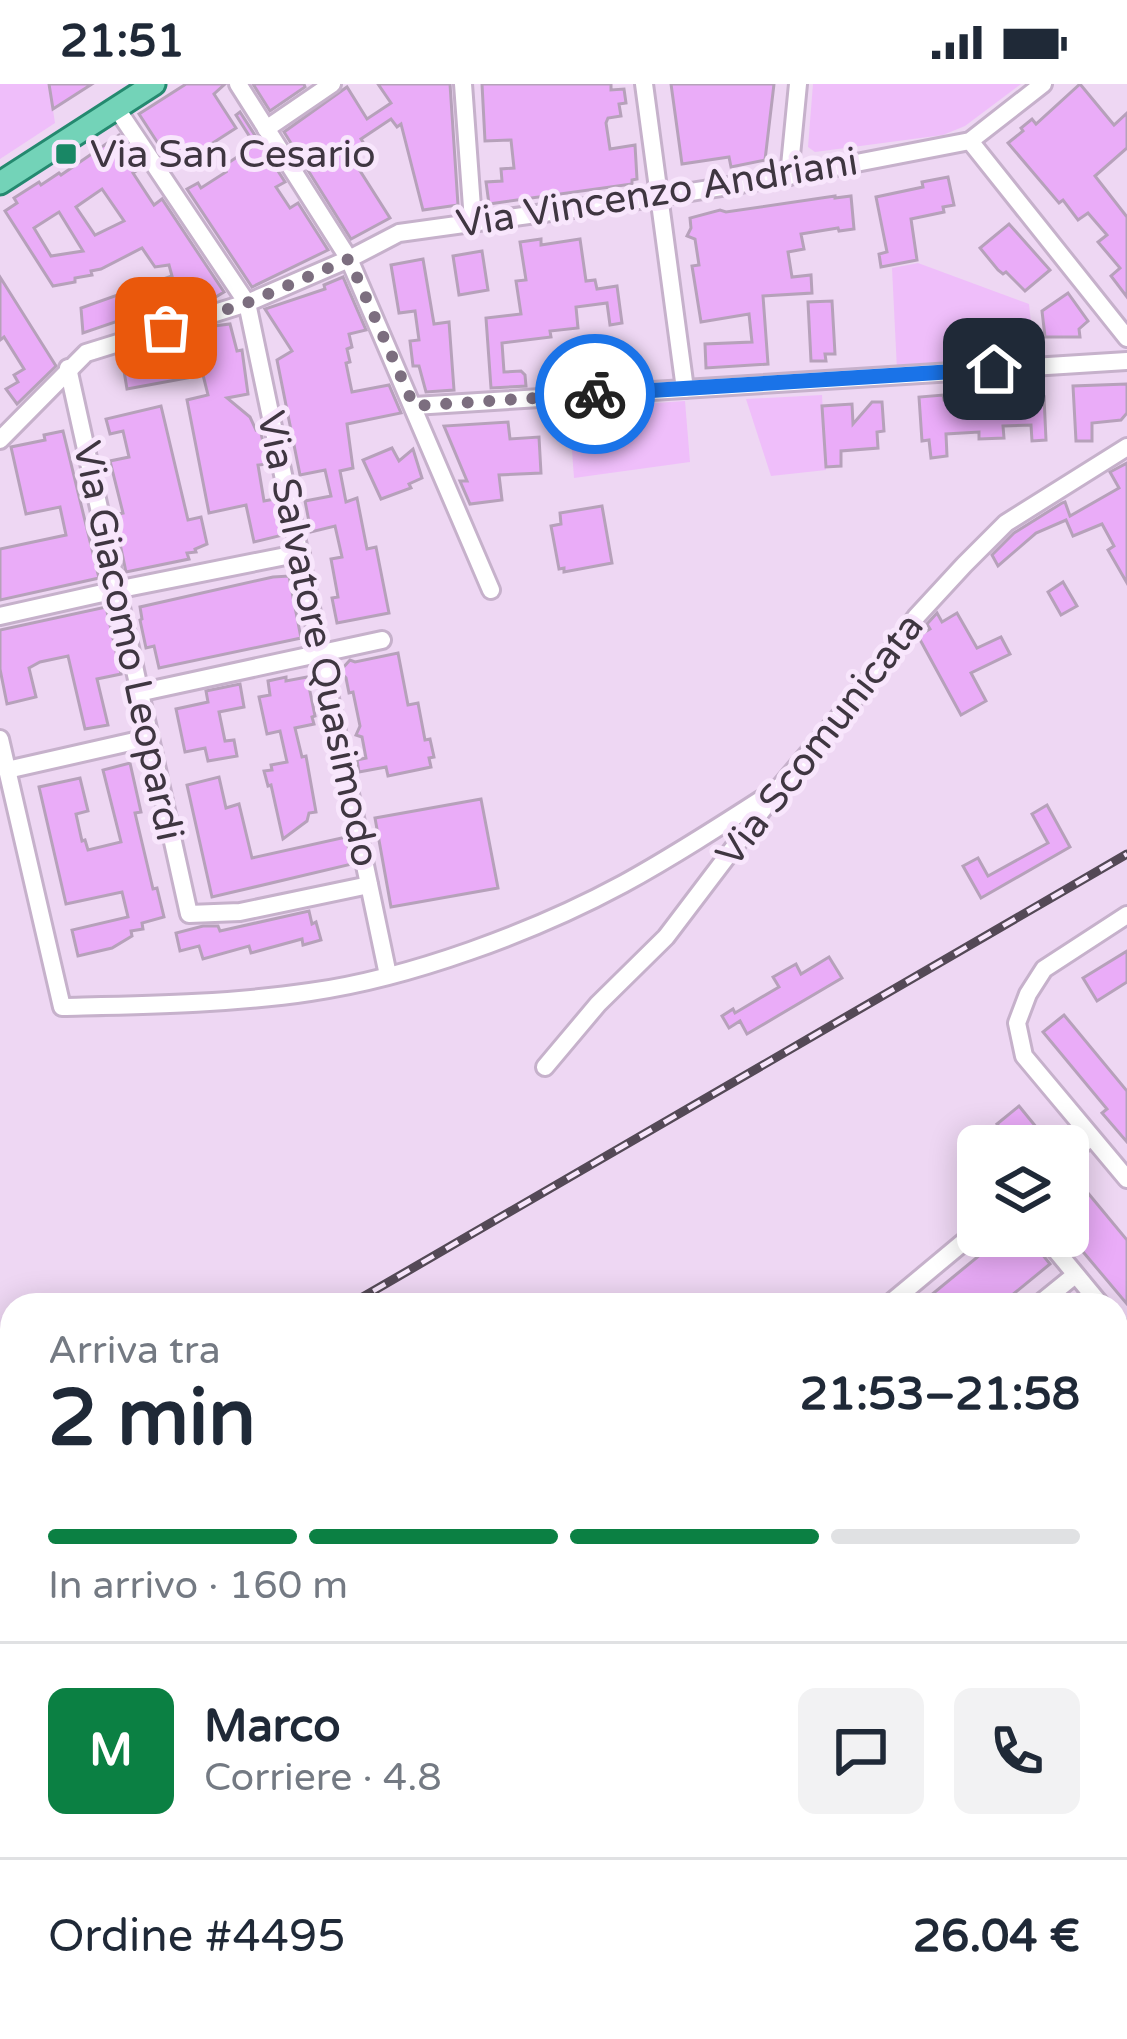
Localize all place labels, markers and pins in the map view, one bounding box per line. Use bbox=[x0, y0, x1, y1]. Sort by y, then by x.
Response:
place label: Via San Cesario bbox=[90, 131, 376, 178]
marker: Via San Cesario bbox=[53, 141, 79, 167]
pin bbox=[115, 277, 217, 379]
pin bbox=[943, 318, 1045, 420]

